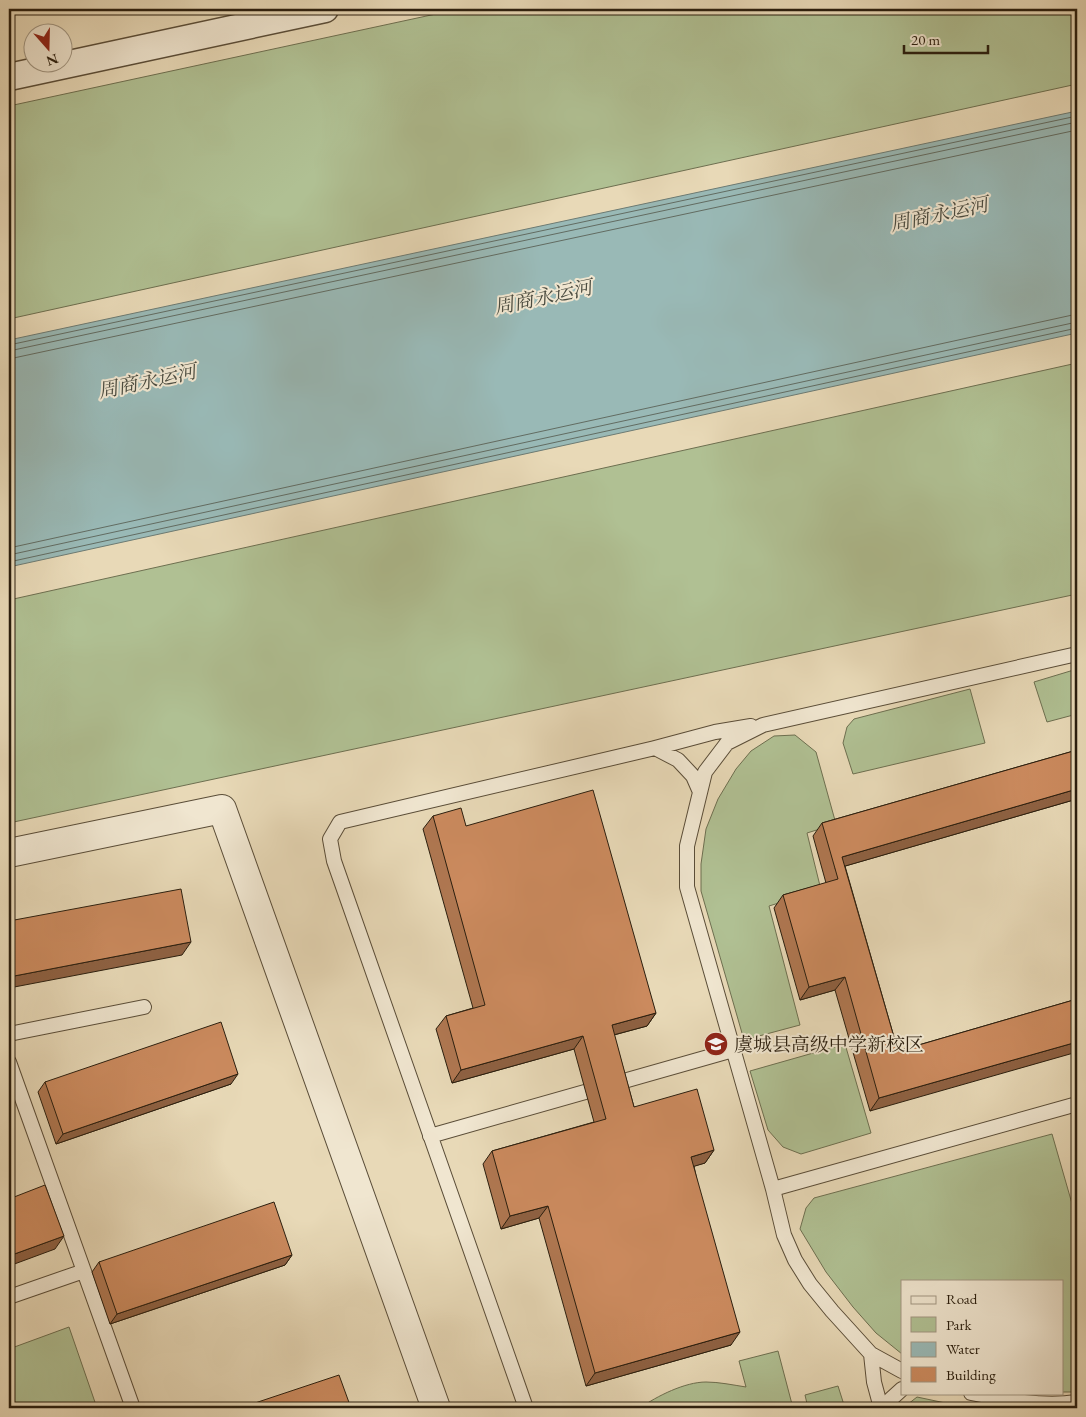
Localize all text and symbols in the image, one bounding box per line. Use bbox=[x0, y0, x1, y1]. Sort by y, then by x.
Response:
north arrow bbox=[22, 22, 72, 72]
scale bar bbox=[904, 22, 987, 54]
text: 20 m bbox=[911, 30, 940, 49]
text: N bbox=[43, 50, 61, 71]
water label: 周商永运河 bbox=[887, 190, 994, 237]
water label: 周商永运河 bbox=[491, 273, 598, 320]
water label: 周商永运河 bbox=[95, 357, 202, 404]
school or university icon: 虞城县高级中学新校区 bbox=[703, 1031, 729, 1057]
place label: 虞城县高级中学新校区 bbox=[734, 1032, 924, 1057]
legend bbox=[901, 1280, 1064, 1394]
text: Road bbox=[946, 1289, 978, 1308]
text: Park bbox=[946, 1315, 973, 1334]
text: Water bbox=[946, 1339, 980, 1358]
text: Building bbox=[946, 1365, 996, 1384]

